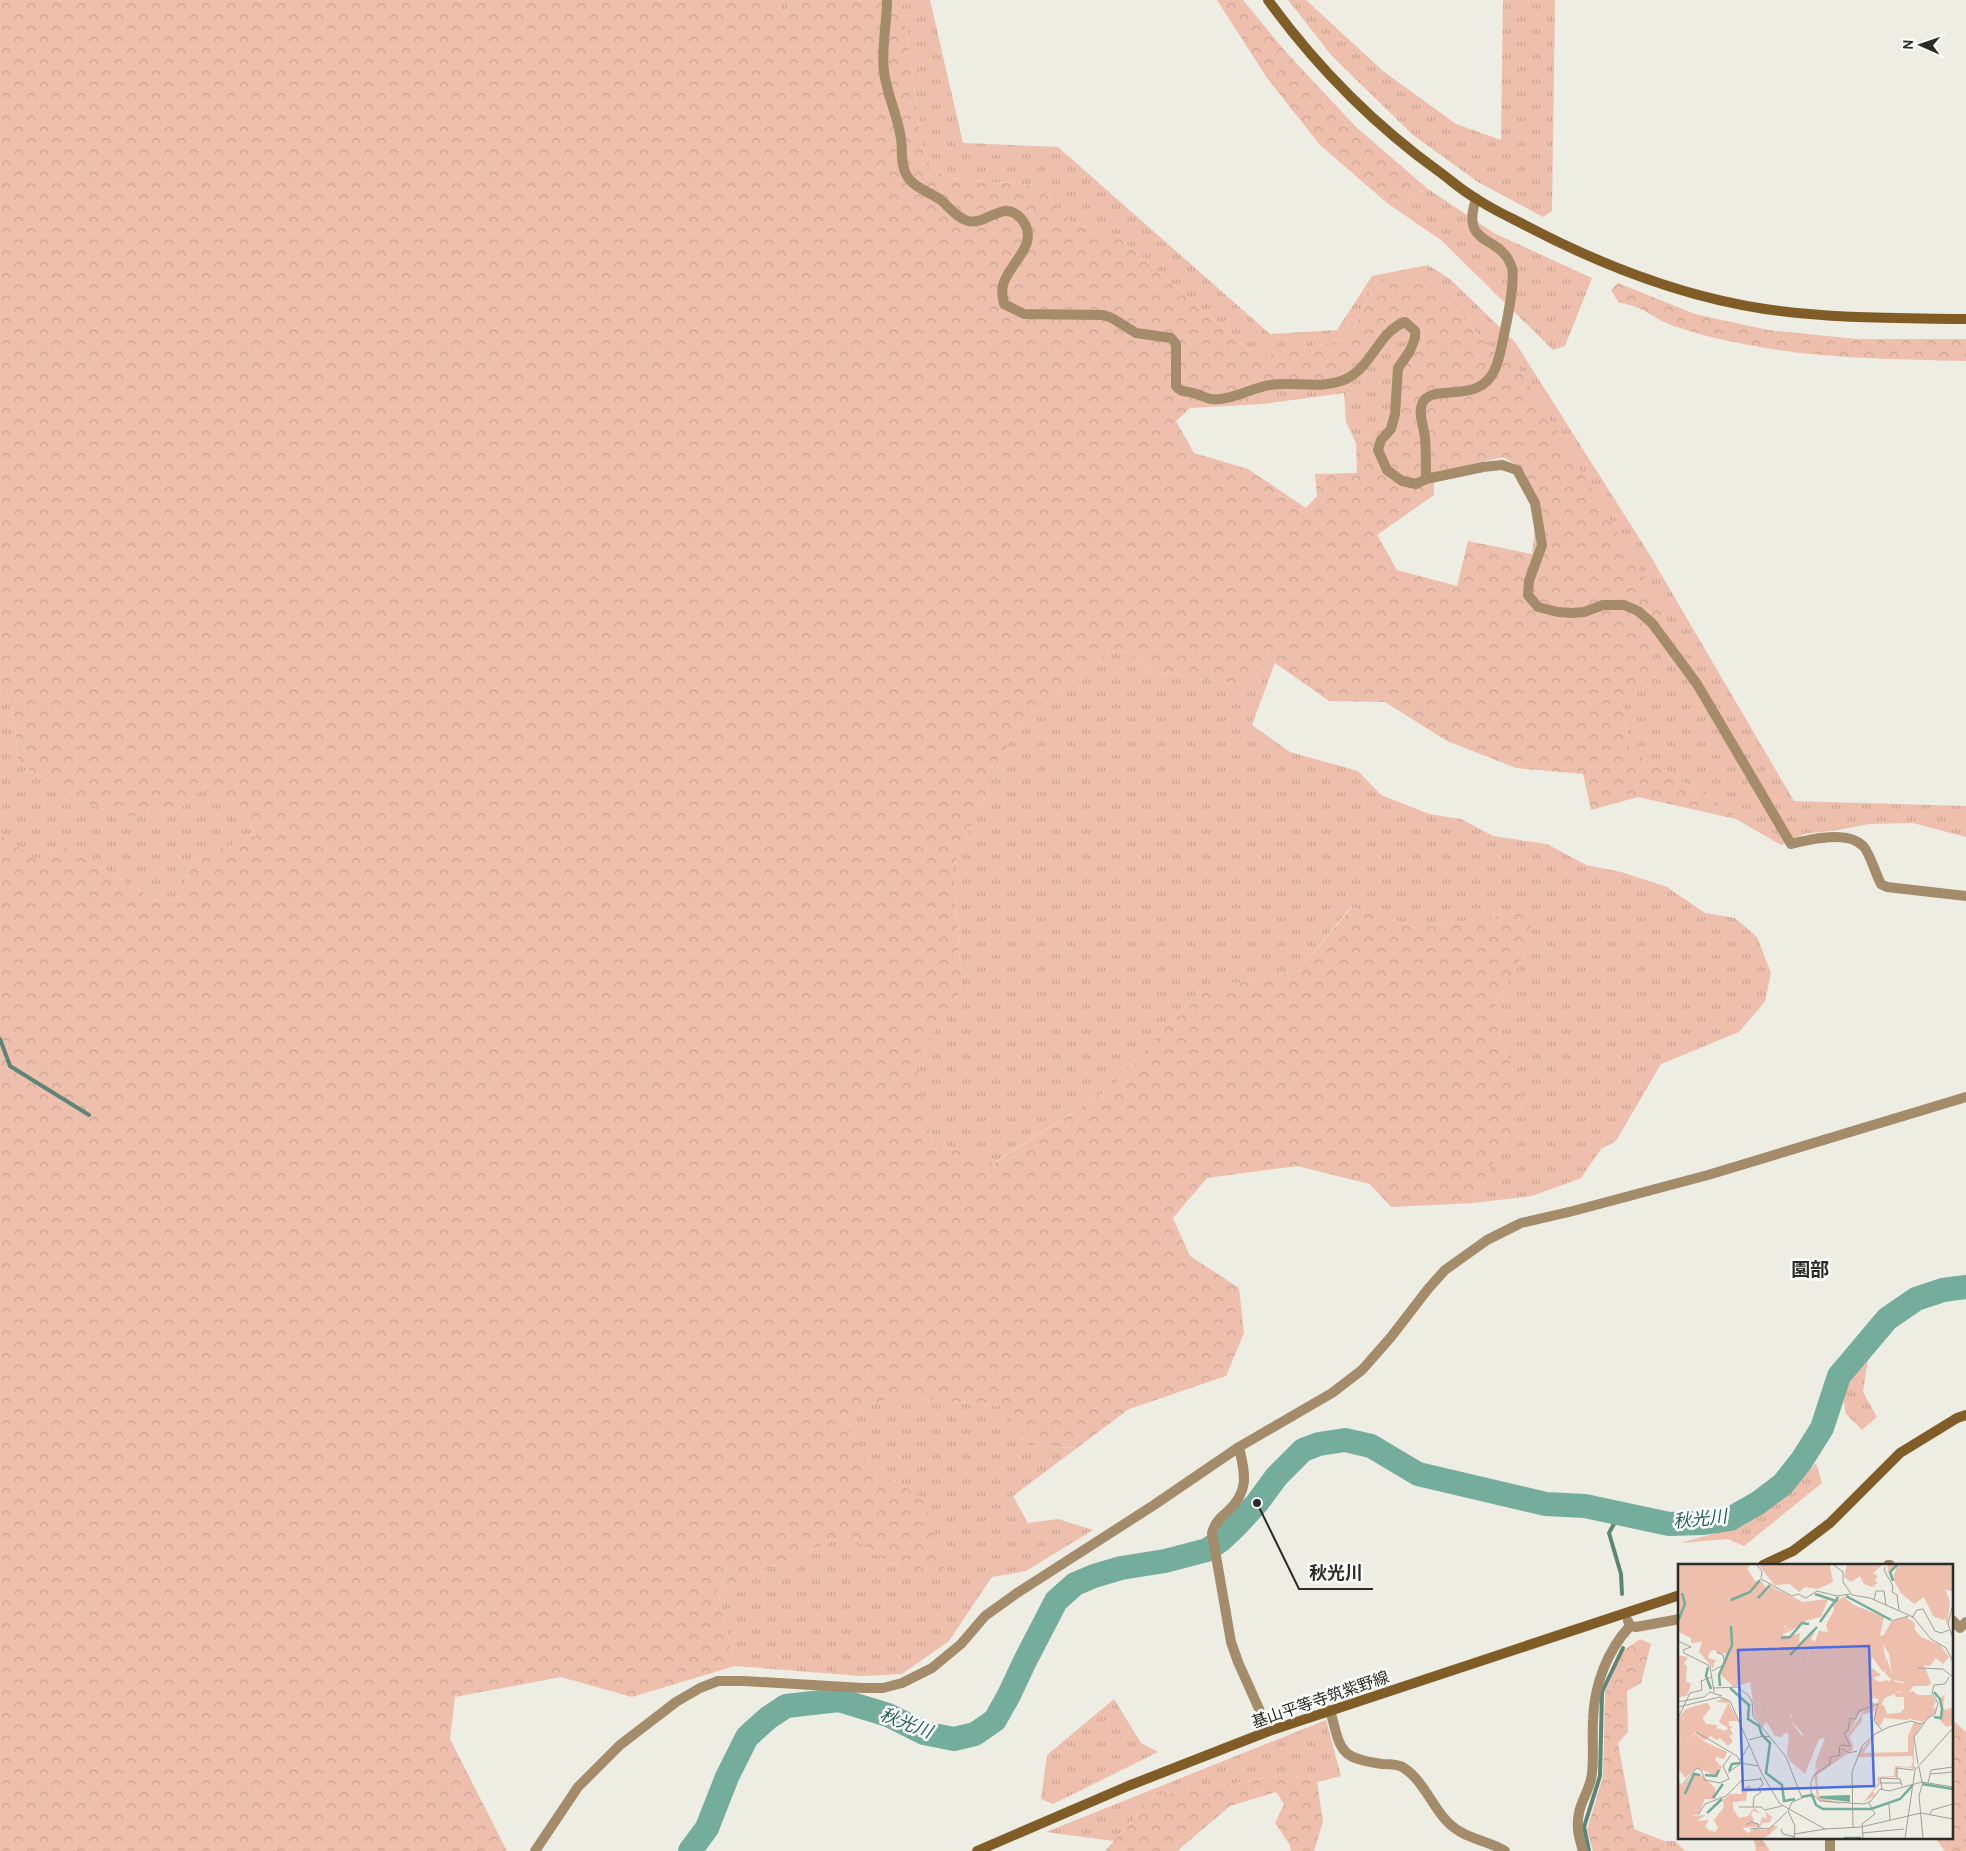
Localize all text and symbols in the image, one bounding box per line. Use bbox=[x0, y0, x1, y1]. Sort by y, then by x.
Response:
north arrow bbox=[1896, 20, 1946, 70]
text: N bbox=[1899, 39, 1917, 50]
district label: 園部 bbox=[1791, 1258, 1829, 1281]
water label: 秋光川 bbox=[1672, 1505, 1730, 1533]
callout: 秋光川 bbox=[1299, 1556, 1373, 1589]
text: 秋光川 bbox=[1309, 1562, 1363, 1584]
inset map bbox=[1678, 1564, 1954, 1838]
street label: 基山平等寺筑紫野線 bbox=[1249, 1667, 1391, 1732]
water label: 秋光川 bbox=[877, 1703, 937, 1744]

